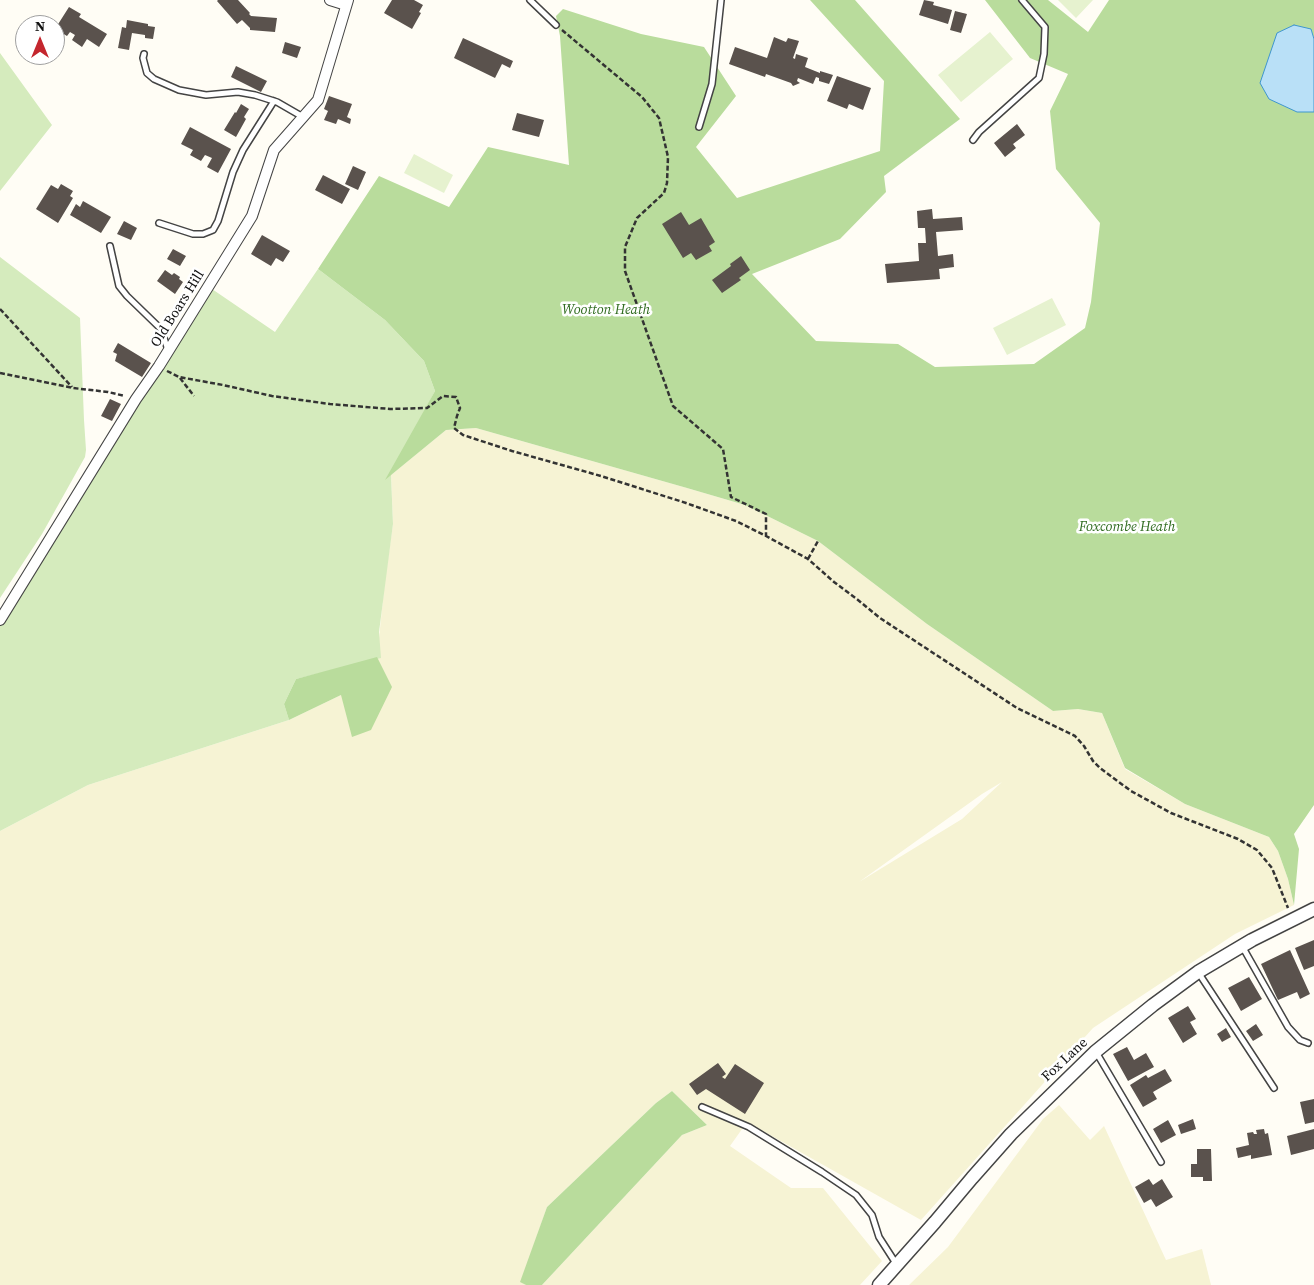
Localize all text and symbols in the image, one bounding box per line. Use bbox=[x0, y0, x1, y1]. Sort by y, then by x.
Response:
north arrow bbox=[15, 15, 65, 65]
text: N bbox=[35, 16, 45, 36]
street label: Old Boars Hill bbox=[148, 267, 208, 351]
park label: Wootton Heath bbox=[562, 302, 650, 318]
park label: Foxcombe Heath bbox=[1079, 519, 1175, 535]
street label: Fox Lane bbox=[1039, 1035, 1091, 1085]

